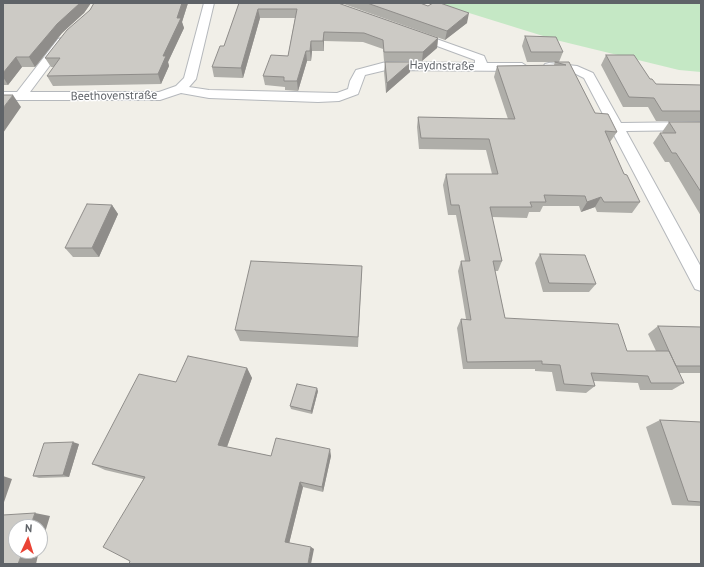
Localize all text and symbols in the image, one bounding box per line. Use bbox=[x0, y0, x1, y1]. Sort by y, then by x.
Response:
street label: Haydnstraße bbox=[409, 58, 475, 74]
street label: Beethovenstraße bbox=[71, 88, 157, 104]
north arrow bbox=[8, 519, 48, 559]
text: N bbox=[25, 521, 33, 535]

